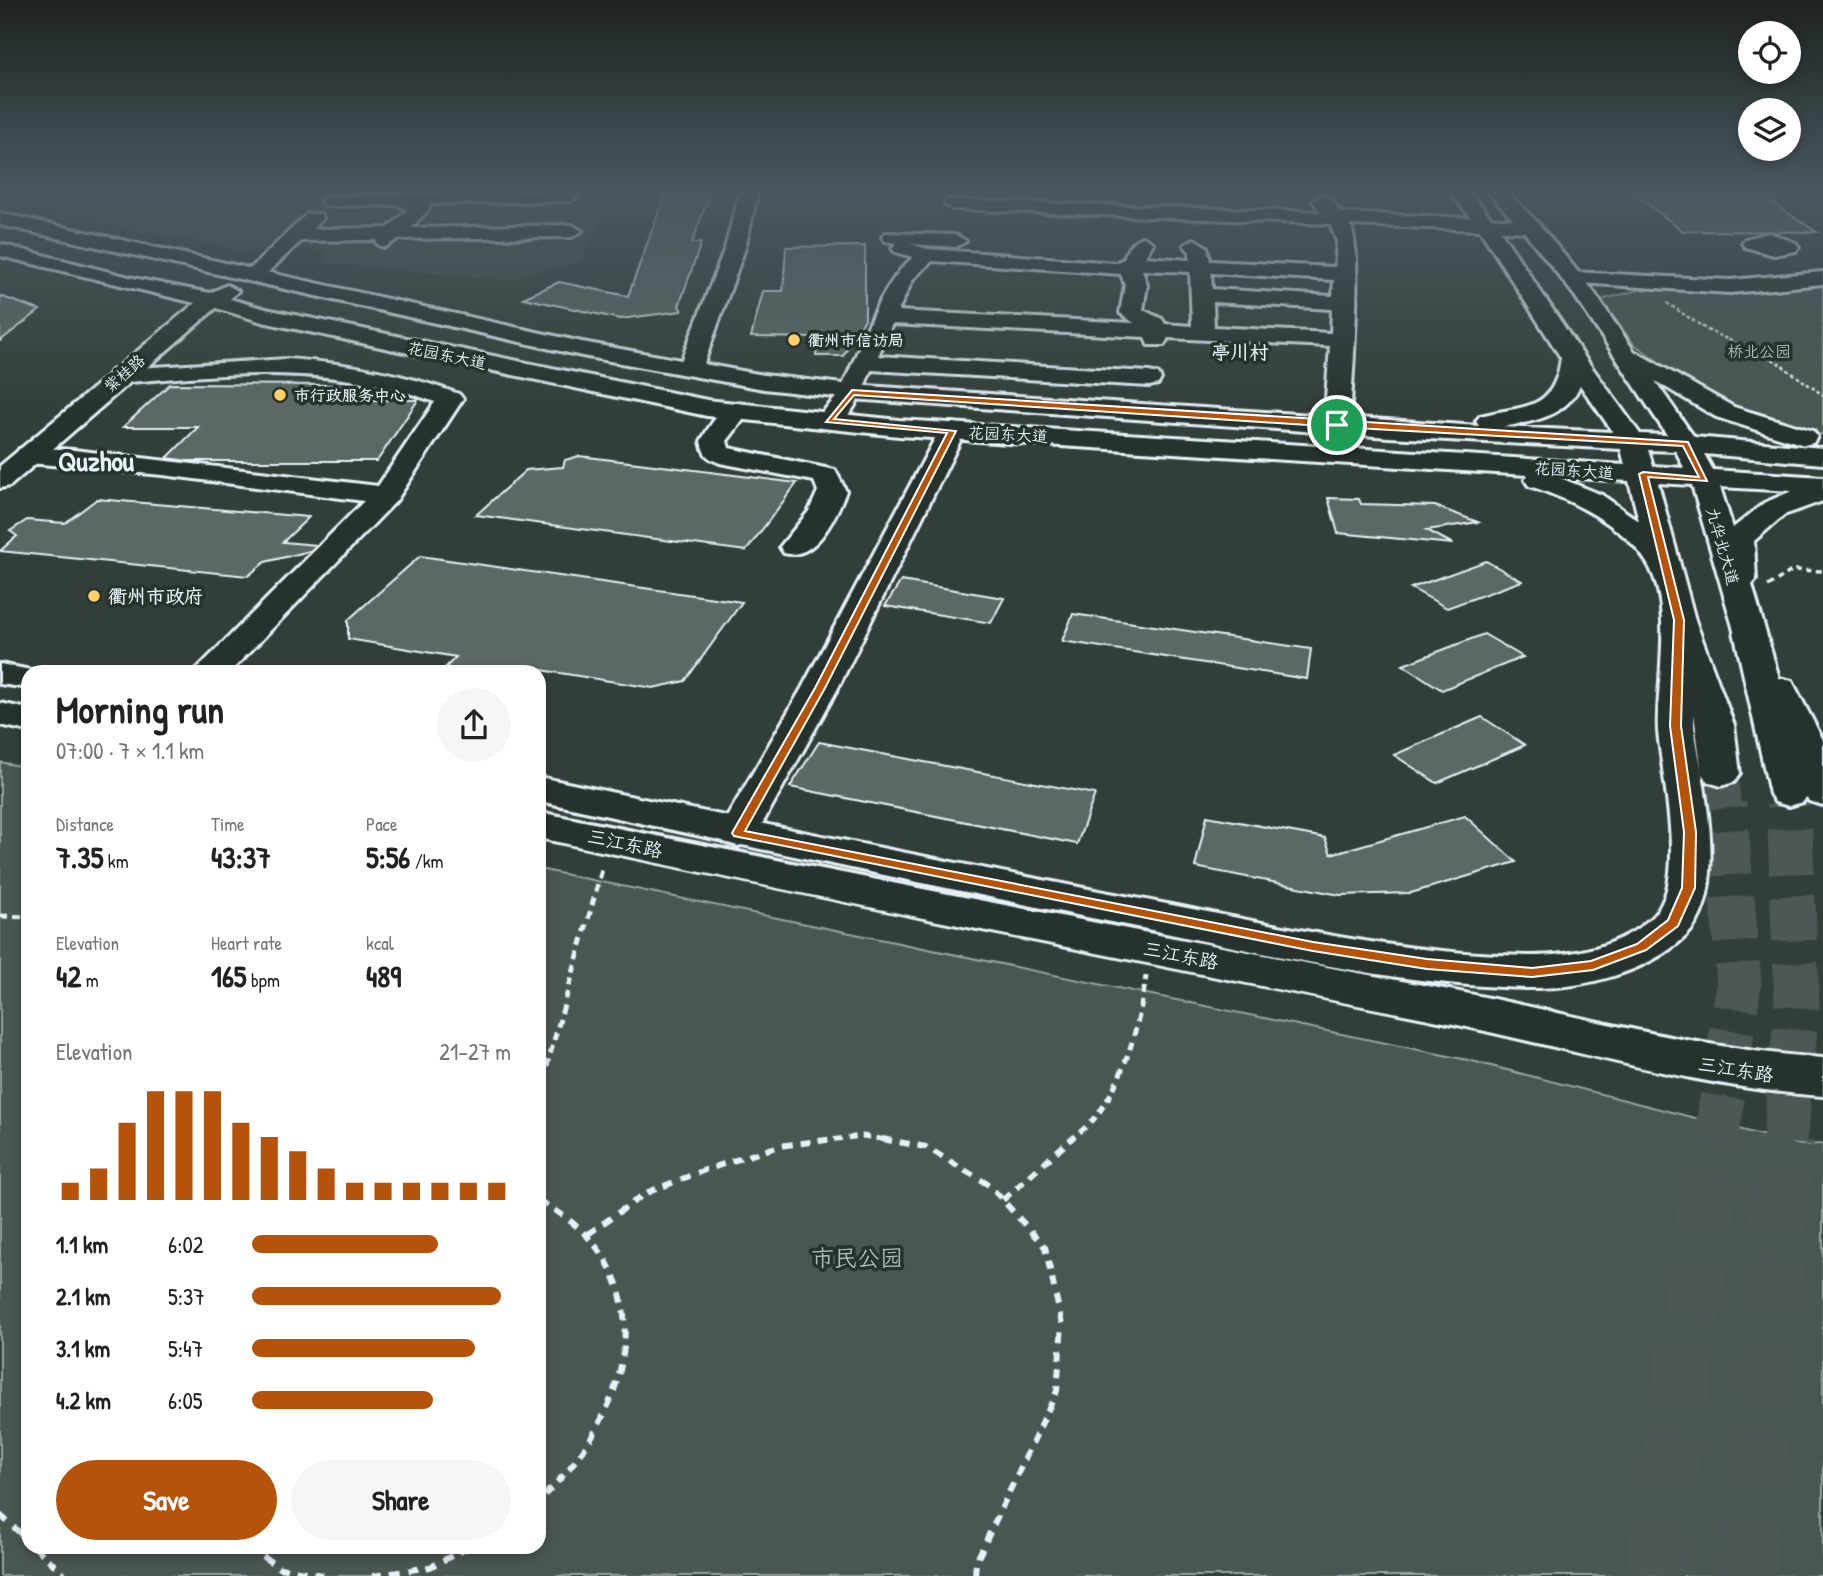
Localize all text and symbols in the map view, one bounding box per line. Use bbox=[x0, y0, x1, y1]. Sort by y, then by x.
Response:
map controls bbox=[1738, 21, 1801, 161]
button: locate bbox=[1738, 21, 1801, 84]
button: layers bbox=[1738, 98, 1801, 161]
place label: 衢州市信访局 bbox=[807, 329, 904, 351]
marker: 衢州市信访局 bbox=[786, 332, 802, 348]
street label: 花园东大道 bbox=[406, 336, 488, 374]
district label: 亭川村 bbox=[1211, 339, 1269, 365]
park label: 桥北公园 bbox=[1727, 340, 1791, 362]
street label: 紫桂路 bbox=[99, 349, 149, 397]
place label: 市行政服务中心 bbox=[294, 384, 406, 406]
marker: 市行政服务中心 bbox=[272, 387, 288, 403]
pin bbox=[1307, 395, 1367, 455]
icon: arrive bbox=[1318, 406, 1356, 444]
street label: 花园东大道 bbox=[967, 421, 1049, 447]
district label: Quzhou bbox=[58, 442, 135, 480]
street label: 花园东大道 bbox=[1533, 456, 1615, 484]
street label: 九华北大道 bbox=[1701, 505, 1745, 587]
place label: 衢州市政府 bbox=[108, 583, 203, 609]
marker: 衢州市政府 bbox=[86, 588, 102, 604]
text: Morning run bbox=[56, 683, 224, 735]
button: share bbox=[437, 688, 511, 762]
text: 07:00 · 7 × 1.1 km bbox=[56, 735, 204, 766]
text: Distance bbox=[56, 811, 114, 837]
text: Time bbox=[211, 811, 245, 837]
text: Pace bbox=[366, 811, 398, 837]
street label: 三江东路 bbox=[585, 822, 665, 864]
text: 7.35 bbox=[56, 837, 103, 877]
text: 43:37 bbox=[211, 837, 271, 877]
text: 5:56 bbox=[366, 837, 410, 877]
text: km bbox=[103, 848, 129, 874]
text: /km bbox=[410, 848, 444, 874]
text: Elevation bbox=[56, 930, 119, 956]
text: Heart rate bbox=[211, 930, 282, 956]
text: kcal bbox=[366, 930, 394, 956]
street label: 三江东路 bbox=[1141, 935, 1221, 975]
text: 42 bbox=[56, 956, 81, 996]
text: 165 bbox=[211, 956, 247, 996]
text: 489 bbox=[366, 956, 401, 996]
text: m bbox=[81, 967, 99, 993]
text: bpm bbox=[247, 967, 280, 993]
text: Elevation bbox=[56, 1036, 132, 1067]
text: 21–27 m bbox=[439, 1036, 511, 1067]
street label: 三江东路 bbox=[1696, 1050, 1776, 1088]
text: 1.1 km bbox=[56, 1229, 108, 1260]
text: 6:02 bbox=[168, 1229, 204, 1260]
park label: 市民公园 bbox=[811, 1242, 903, 1273]
text: 2.1 km bbox=[56, 1281, 111, 1312]
text: 5:37 bbox=[168, 1281, 205, 1312]
text: 3.1 km bbox=[56, 1333, 110, 1364]
text: 5:47 bbox=[168, 1333, 203, 1364]
text: 4.2 km bbox=[56, 1385, 111, 1416]
text: 6:05 bbox=[168, 1385, 203, 1416]
button: Save bbox=[56, 1460, 277, 1540]
button: Share bbox=[291, 1460, 511, 1540]

